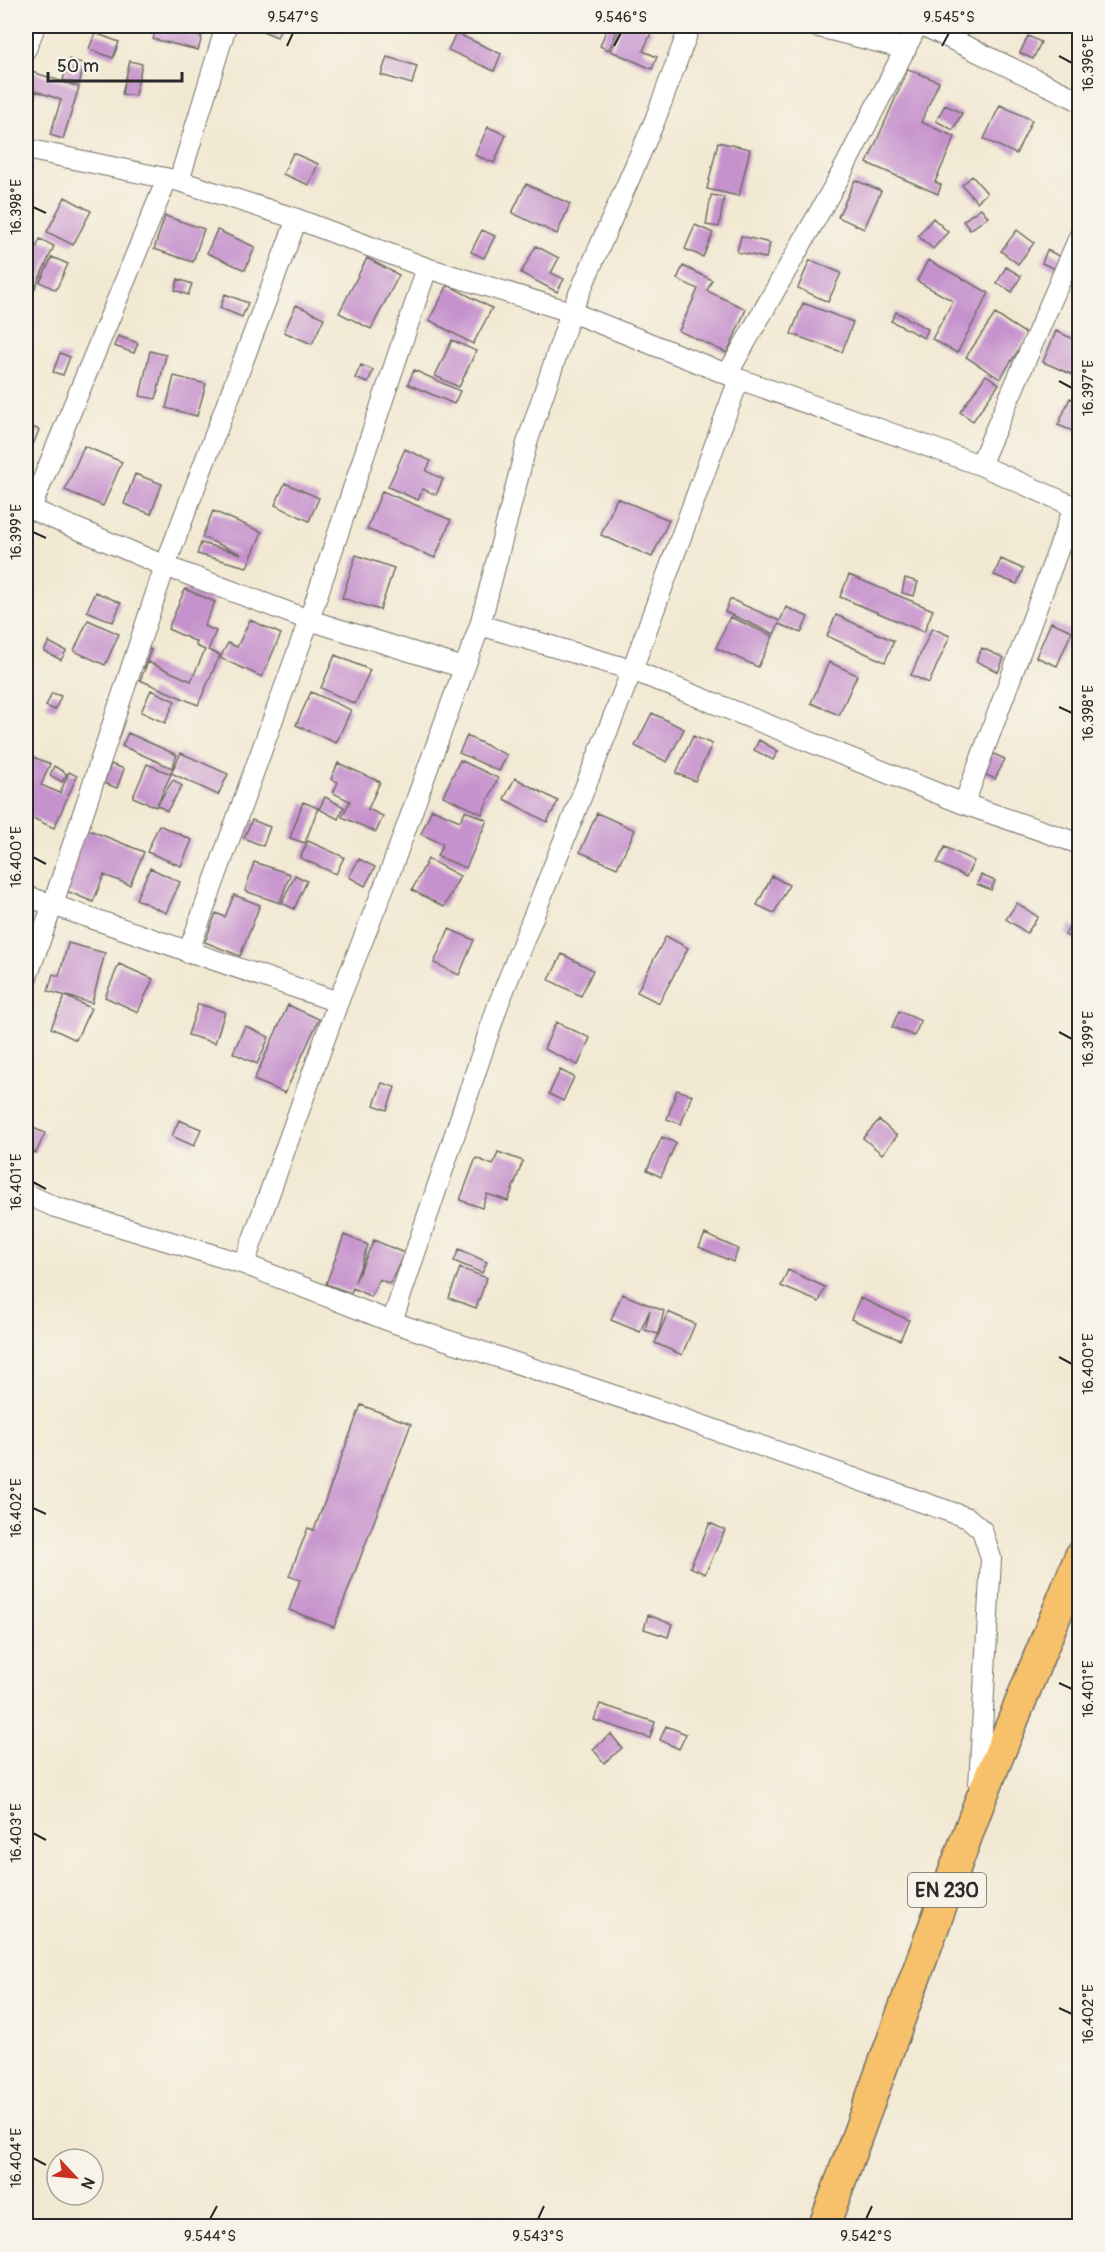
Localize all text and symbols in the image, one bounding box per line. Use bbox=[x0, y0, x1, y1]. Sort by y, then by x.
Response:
text: 9.547°S bbox=[267, 8, 319, 27]
text: 9.546°S bbox=[595, 8, 647, 27]
text: 9.545°S bbox=[923, 8, 975, 27]
text: 16.396°E bbox=[1079, 34, 1098, 92]
scale bar bbox=[48, 45, 182, 83]
text: 50 m bbox=[57, 55, 99, 78]
text: 16.398°E bbox=[7, 179, 26, 235]
text: 16.397°E bbox=[1079, 360, 1098, 416]
text: 16.399°E bbox=[7, 504, 26, 560]
text: 16.398°E bbox=[1079, 685, 1098, 741]
text: 16.400°E bbox=[7, 826, 26, 888]
text: 16.399°E bbox=[1079, 1011, 1098, 1067]
text: 16.401°E bbox=[7, 1153, 26, 1211]
text: 16.400°E bbox=[1079, 1333, 1098, 1395]
text: 16.402°E bbox=[7, 1478, 26, 1538]
text: 16.401°E bbox=[1079, 1660, 1098, 1718]
text: 16.403°E bbox=[7, 1803, 26, 1863]
road number: EN 230 bbox=[908, 1873, 986, 1907]
text: 16.402°E bbox=[1079, 1984, 1098, 2044]
text: 16.404°E bbox=[7, 2128, 26, 2188]
north arrow bbox=[45, 2147, 105, 2207]
text: N bbox=[76, 2174, 99, 2193]
text: 9.544°S bbox=[184, 2227, 236, 2246]
text: 9.543°S bbox=[512, 2227, 564, 2246]
text: 9.542°S bbox=[840, 2227, 892, 2246]

